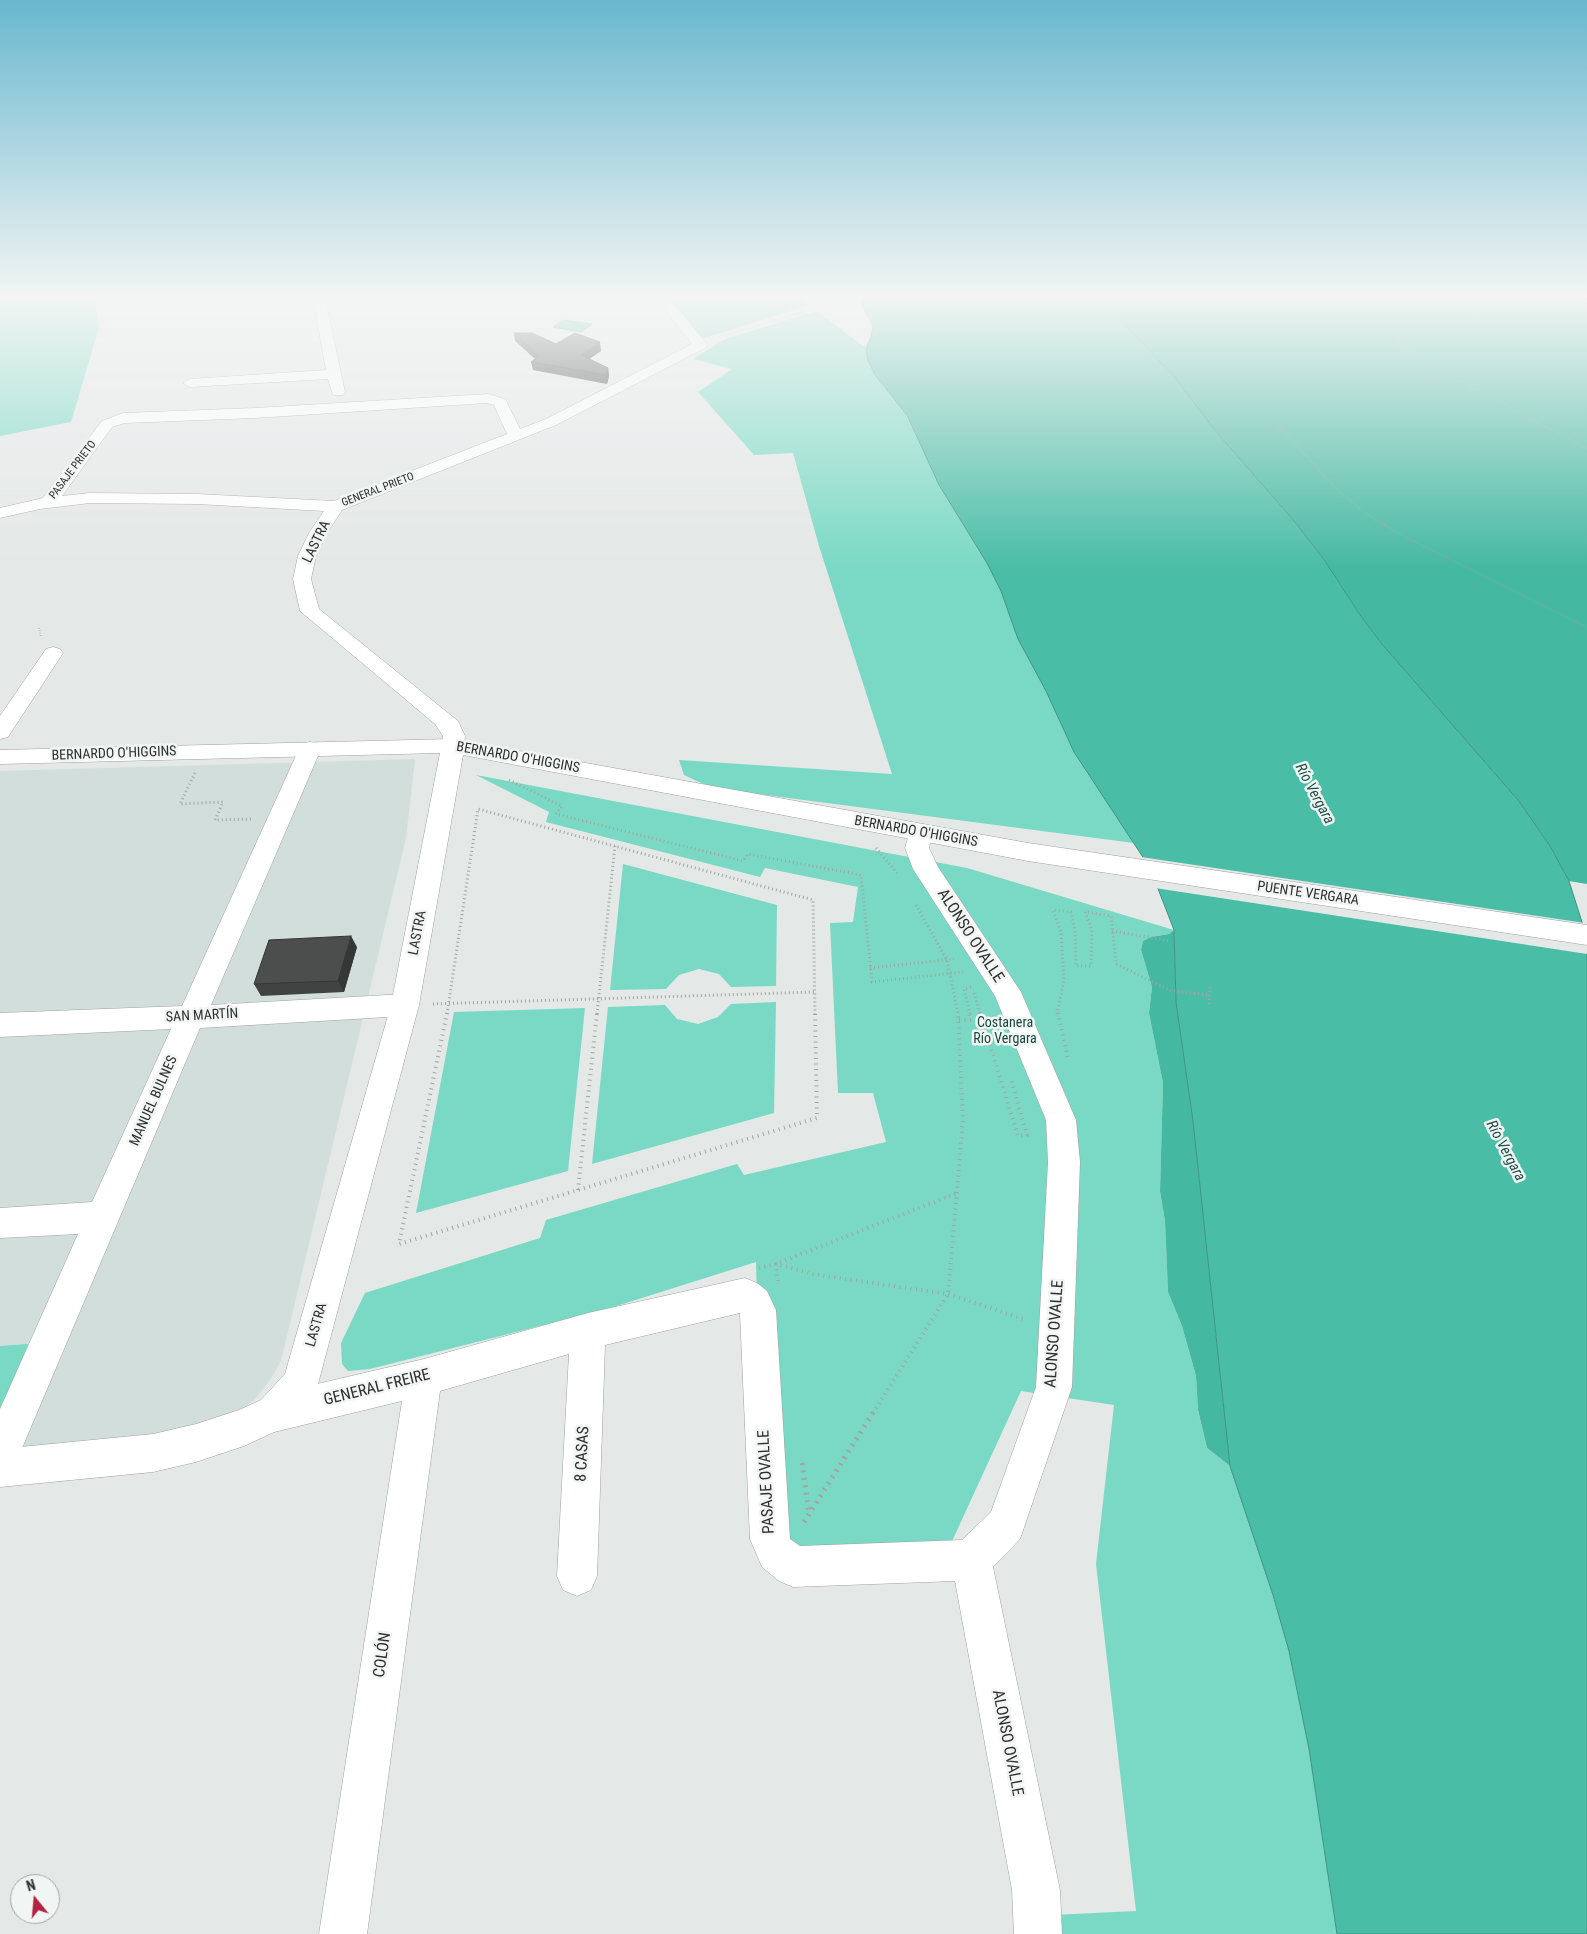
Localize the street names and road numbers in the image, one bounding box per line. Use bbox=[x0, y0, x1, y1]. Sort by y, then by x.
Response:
street label: PASAJE PRIETO bbox=[47, 438, 99, 502]
street label: GENERAL PRIETO bbox=[340, 470, 416, 510]
street label: LASTRA bbox=[300, 518, 334, 566]
street label: BERNARDO O'HIGGINS bbox=[455, 739, 581, 777]
street label: BERNARDO O'HIGGINS bbox=[51, 743, 177, 765]
street label: BERNARDO O'HIGGINS bbox=[853, 813, 979, 851]
street label: PUENTE VERGARA bbox=[1256, 879, 1360, 909]
street label: ALONSO OVALLE bbox=[933, 886, 1007, 986]
street label: LASTRA bbox=[405, 909, 431, 957]
street label: SAN MARTÍN bbox=[165, 1006, 239, 1026]
street label: MANUEL BULNES bbox=[127, 1053, 181, 1149]
street label: ALONSO OVALLE bbox=[1042, 1280, 1068, 1388]
street label: LASTRA bbox=[303, 1301, 331, 1349]
street label: GENERAL FREIRE bbox=[322, 1366, 432, 1410]
street label: 8 CASAS bbox=[572, 1426, 594, 1482]
street label: PASAJE OVALLE bbox=[755, 1430, 779, 1534]
street label: COLÓN bbox=[370, 1631, 396, 1679]
street label: ALONSO OVALLE bbox=[987, 1688, 1027, 1798]

